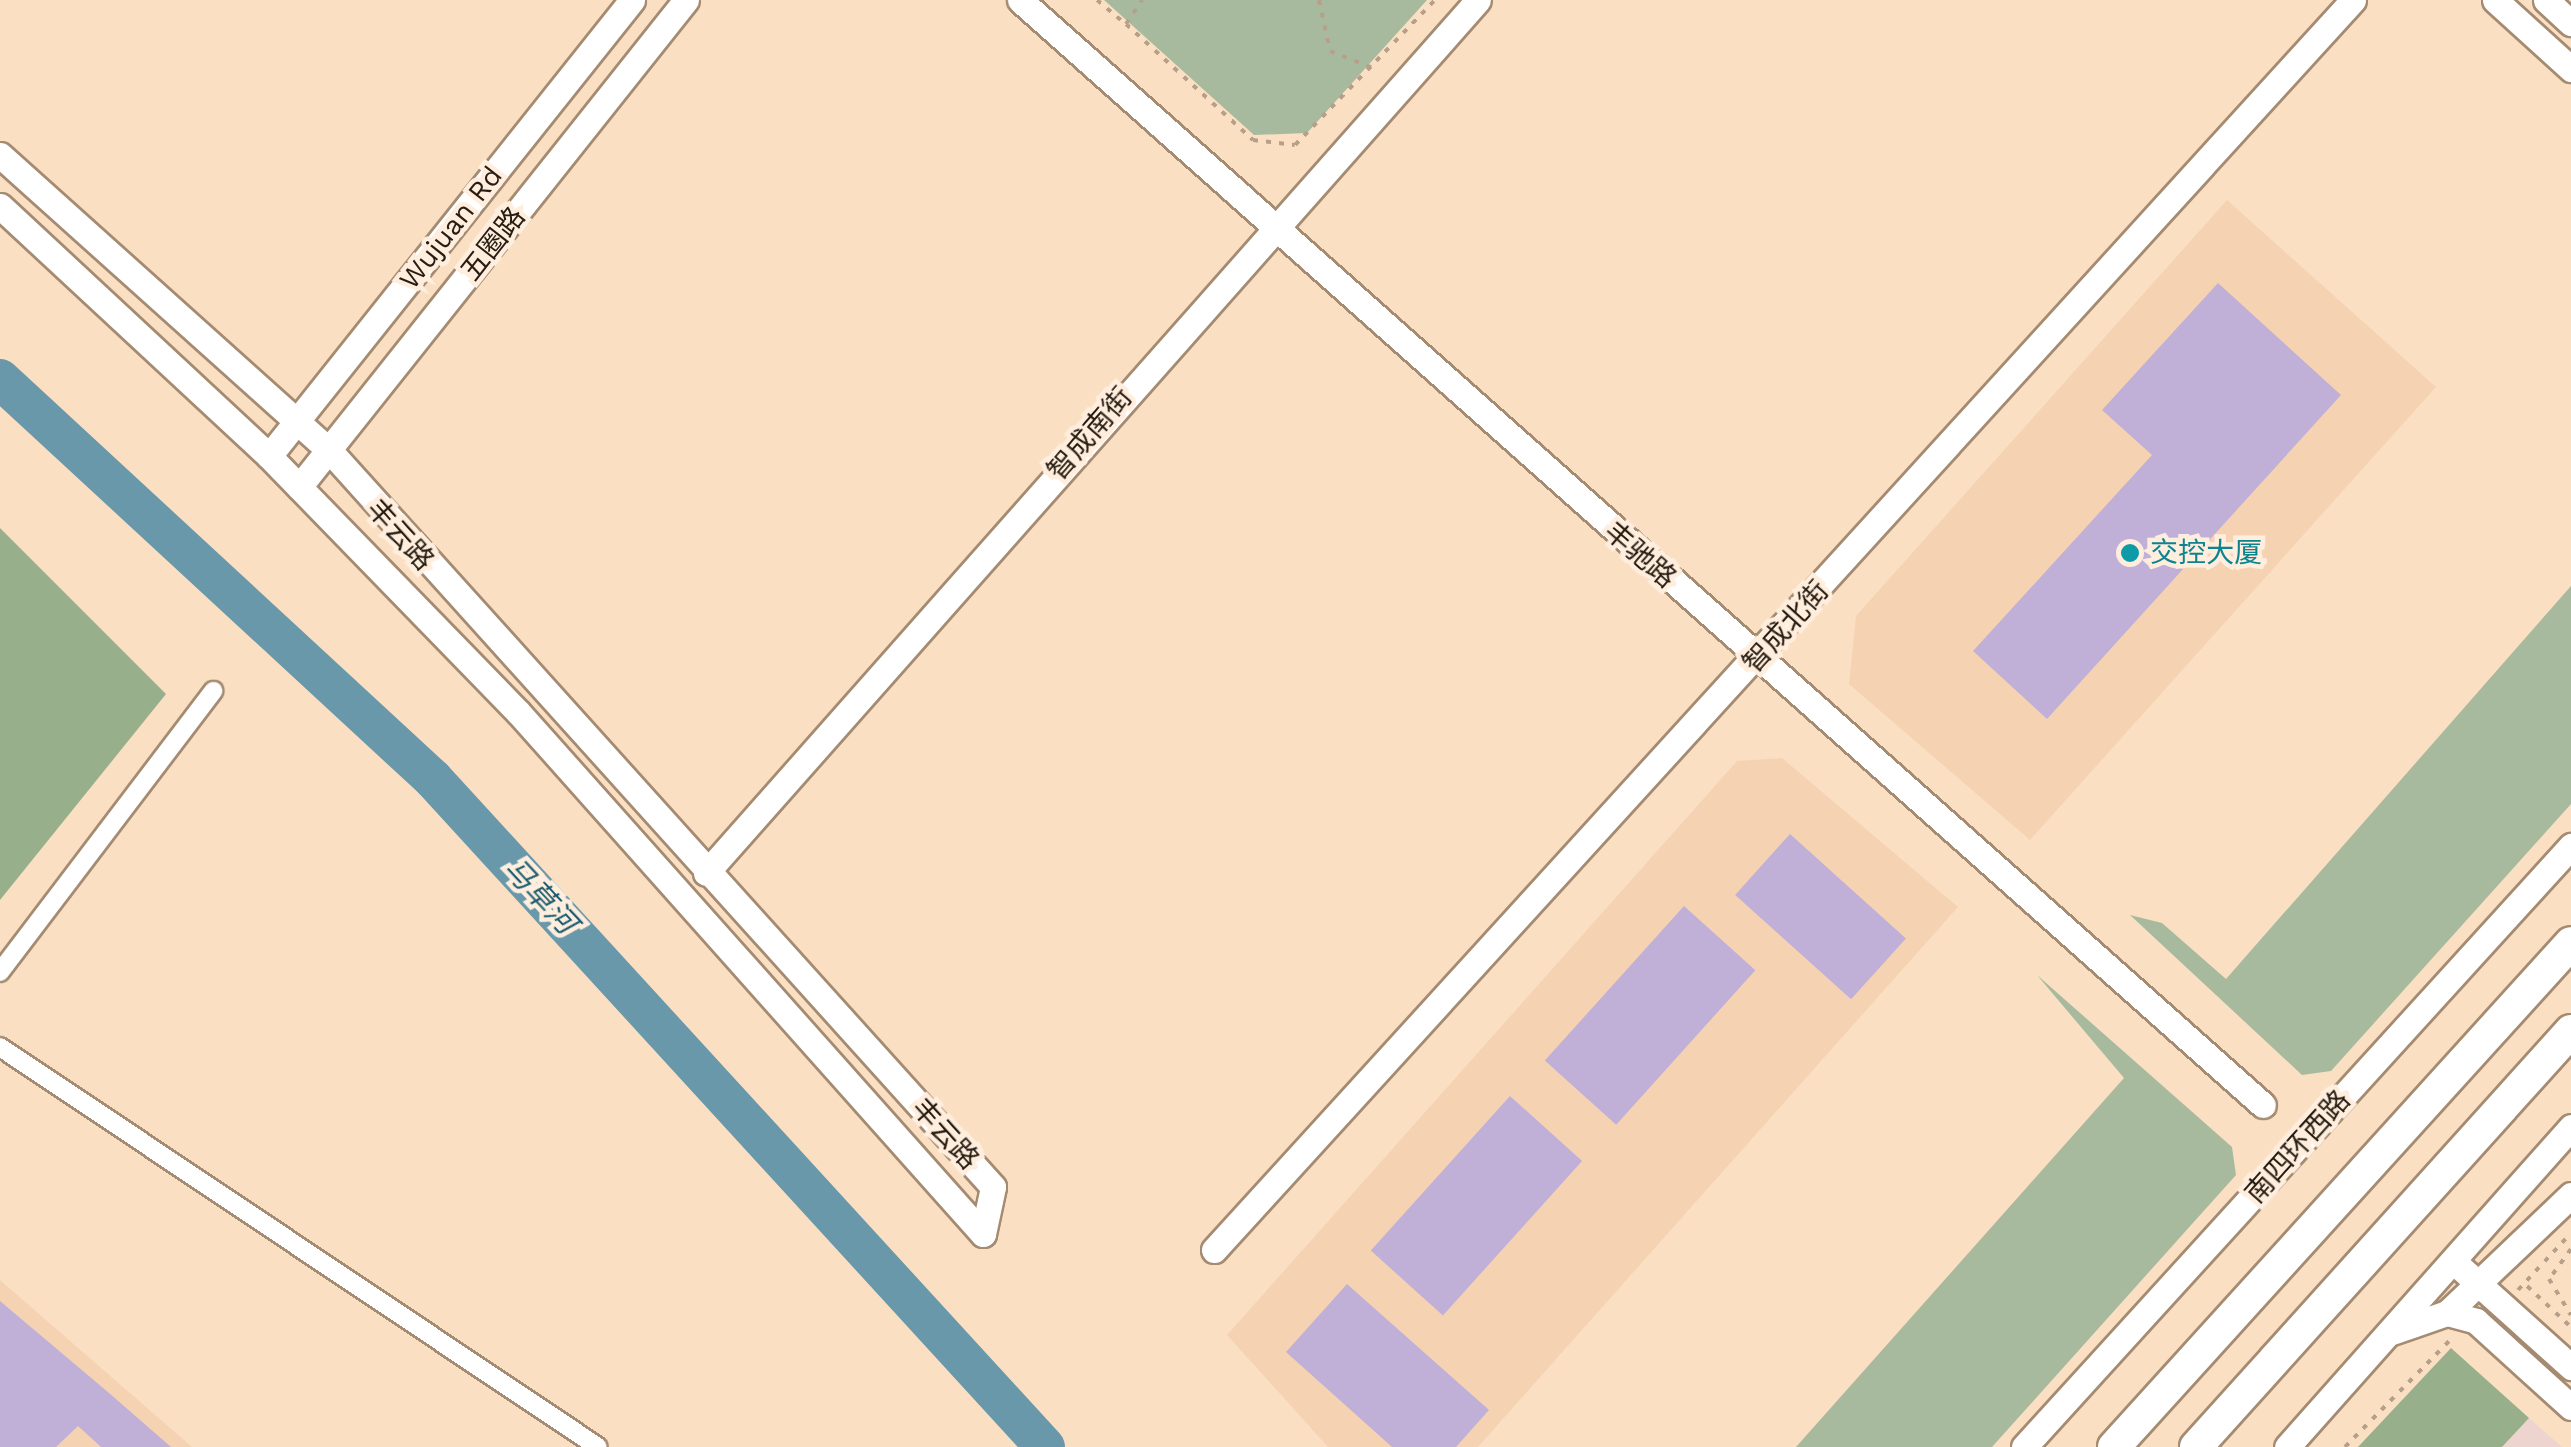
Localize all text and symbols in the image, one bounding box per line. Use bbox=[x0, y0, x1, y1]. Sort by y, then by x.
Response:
street label: Wujuan Rd bbox=[393, 160, 509, 296]
street label: 五圈路 bbox=[454, 201, 532, 287]
street label: 智成南街 bbox=[1041, 381, 1139, 487]
street label: 丰云路 bbox=[359, 493, 441, 577]
street label: 丰驰路 bbox=[1597, 515, 1683, 595]
place label: 交控大厦 bbox=[2150, 536, 2262, 570]
marker: 交控大厦 bbox=[2119, 542, 2141, 564]
street label: 智成北街 bbox=[1736, 574, 1836, 680]
water label: 马草河 bbox=[496, 851, 584, 941]
street label: 南四环西路 bbox=[2239, 1084, 2357, 1210]
street label: 丰云路 bbox=[904, 1092, 986, 1176]

